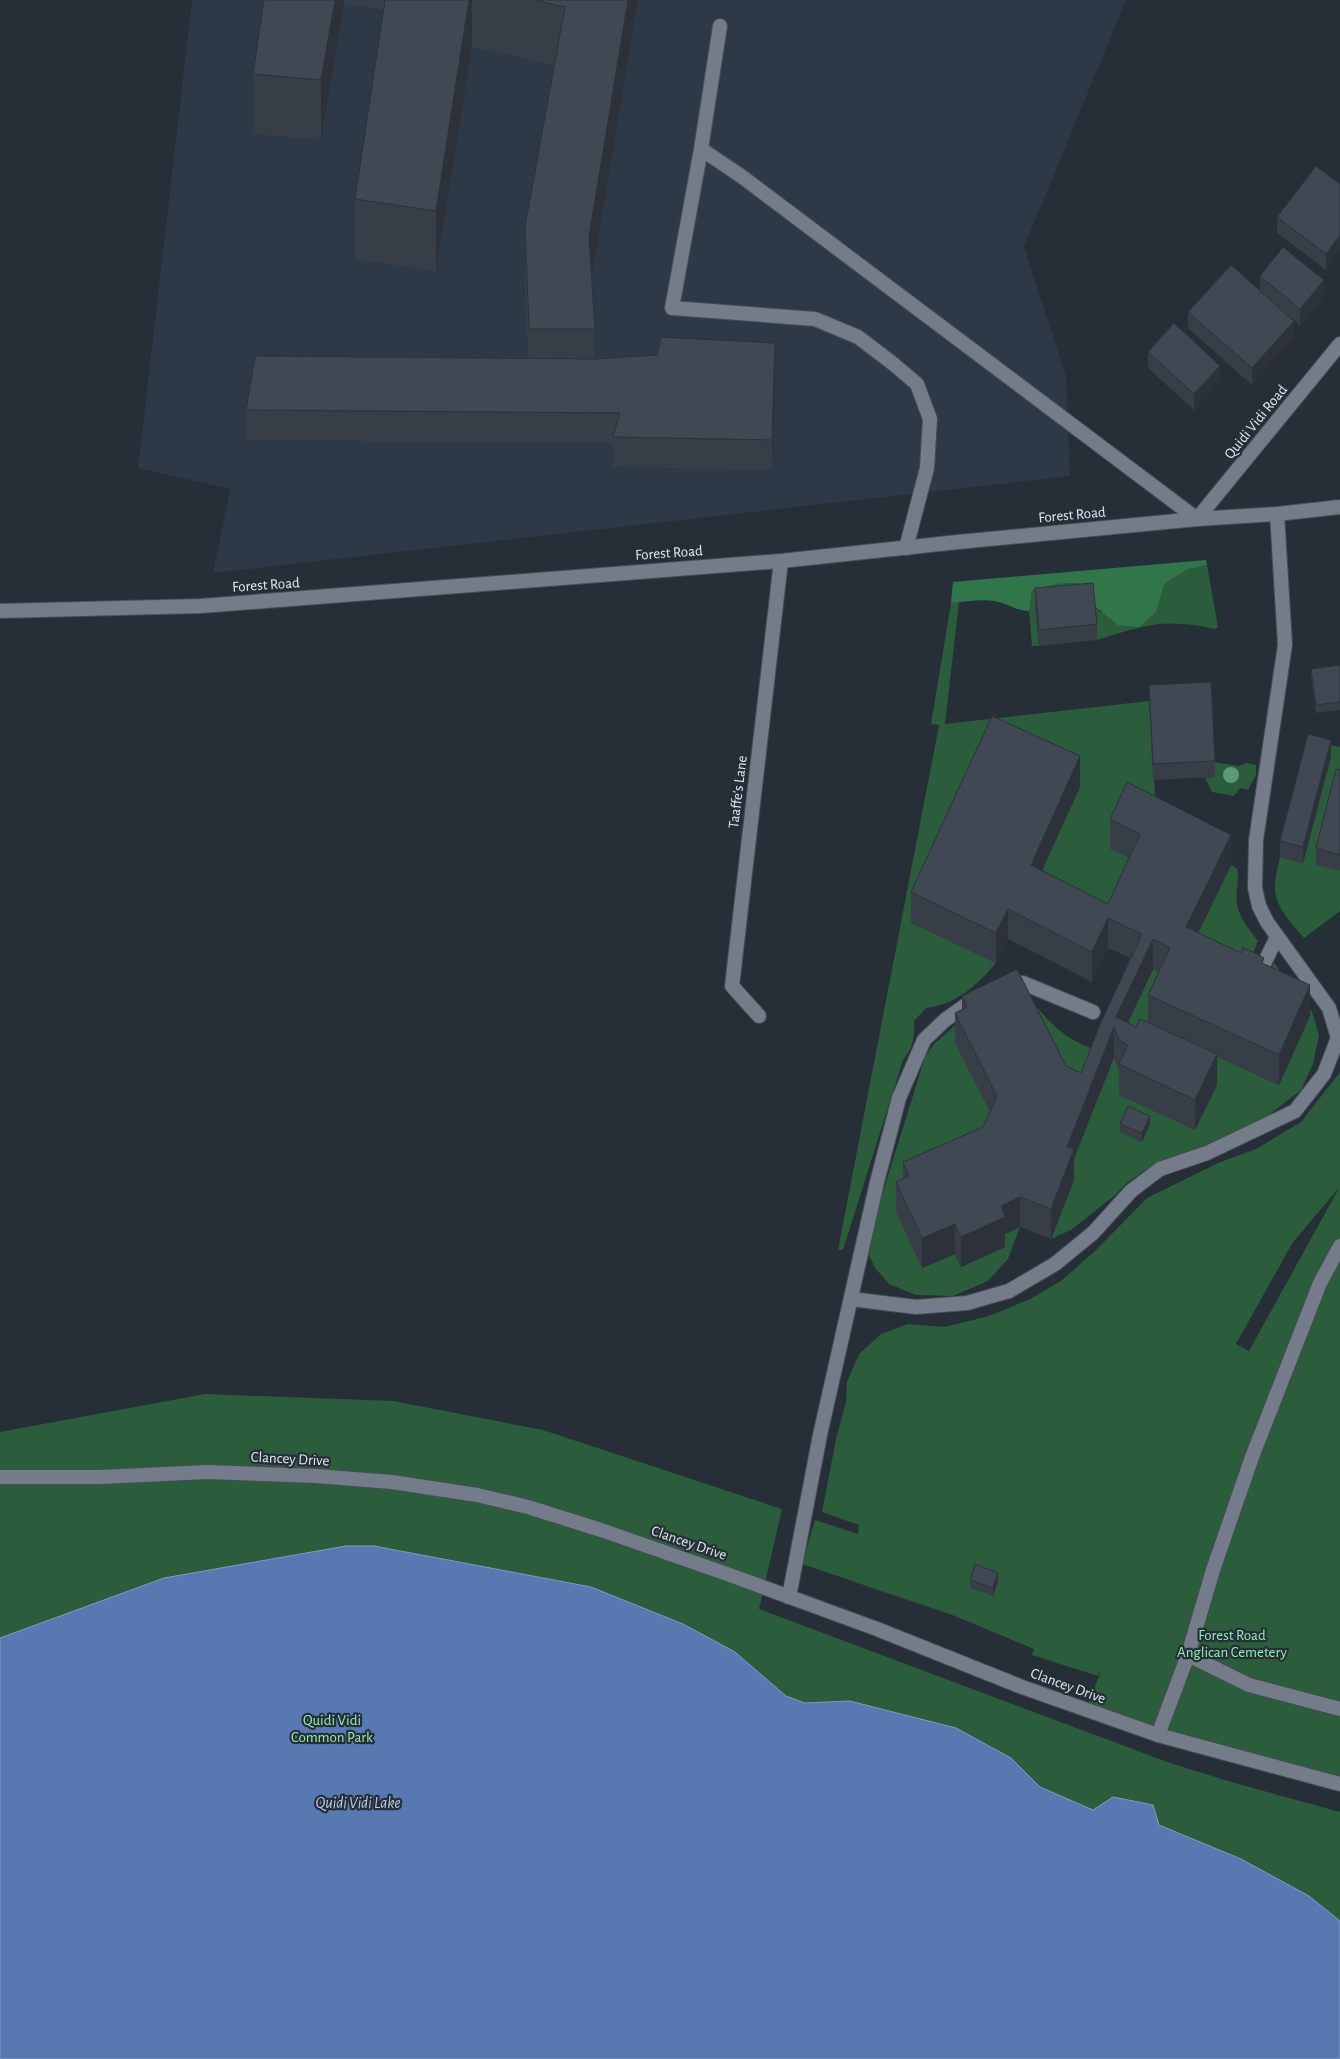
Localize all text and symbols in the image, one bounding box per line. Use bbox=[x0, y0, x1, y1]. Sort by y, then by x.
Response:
street label: Quidi Vidi Road bbox=[1222, 382, 1290, 462]
street label: Forest Road bbox=[1038, 505, 1107, 525]
street label: Forest Road bbox=[635, 543, 703, 563]
street label: Forest Road bbox=[232, 575, 300, 595]
street label: Taaffe's Lane bbox=[726, 754, 750, 829]
street label: Clancey Drive bbox=[250, 1449, 330, 1469]
street label: Clancey Drive bbox=[649, 1523, 729, 1563]
park label: Forest Road Anglican Cemetery bbox=[1177, 1628, 1287, 1660]
street label: Clancey Drive bbox=[1028, 1665, 1108, 1707]
park label: Quidi Vidi Common Park bbox=[291, 1713, 373, 1745]
water label: Quidi Vidi Lake bbox=[315, 1795, 401, 1812]

